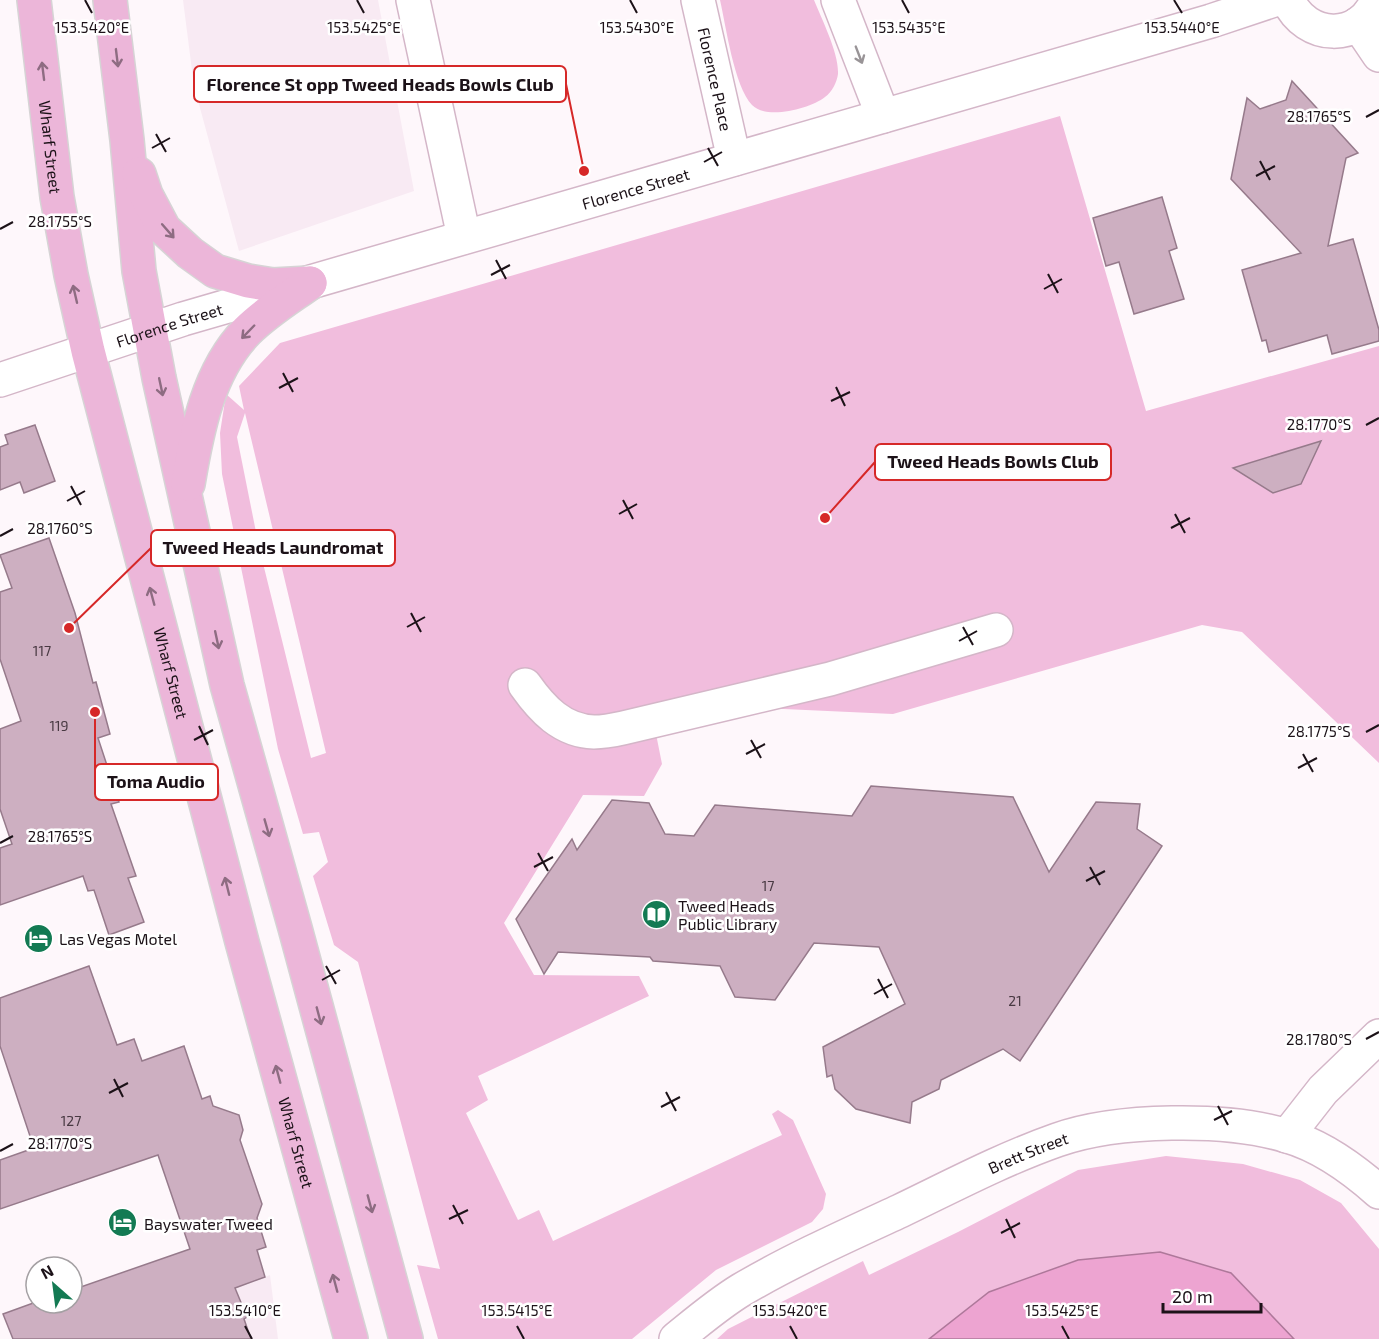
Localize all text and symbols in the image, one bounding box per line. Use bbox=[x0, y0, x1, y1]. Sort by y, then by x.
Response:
text: 153.5420°E bbox=[55, 18, 129, 36]
text: 153.5425°E bbox=[327, 18, 401, 36]
text: 153.5430°E bbox=[600, 18, 674, 36]
text: 153.5435°E bbox=[872, 18, 946, 36]
text: 153.5440°E bbox=[1144, 18, 1220, 36]
street label: Florence Place bbox=[695, 25, 737, 133]
one-way arrow bbox=[854, 45, 865, 63]
one-way arrow bbox=[112, 48, 123, 68]
one-way arrow bbox=[37, 62, 48, 81]
callout: Florence St opp Tweed Heads Bowls Club bbox=[194, 66, 566, 102]
text: Florence St opp Tweed Heads Bowls Club bbox=[206, 73, 554, 95]
street label: Wharf Street bbox=[36, 99, 66, 195]
text: 28.1765°S bbox=[1287, 107, 1351, 125]
street label: Florence Street bbox=[580, 163, 691, 212]
text: 28.1755°S bbox=[28, 212, 92, 230]
one-way arrow bbox=[161, 223, 175, 238]
one-way arrow bbox=[69, 284, 81, 303]
street label: Florence Street bbox=[113, 299, 225, 350]
one-way arrow bbox=[240, 324, 255, 339]
one-way arrow bbox=[156, 377, 167, 396]
text: 28.1770°S bbox=[1287, 415, 1351, 433]
callout: Tweed Heads Bowls Club bbox=[875, 444, 1111, 480]
text: Tweed Heads Bowls Club bbox=[887, 450, 1099, 472]
text: 28.1760°S bbox=[27, 519, 93, 537]
callout: Tweed Heads Laundromat bbox=[151, 530, 395, 566]
text: Tweed Heads Laundromat bbox=[163, 536, 384, 558]
one-way arrow bbox=[146, 586, 157, 605]
street label: Wharf Street bbox=[151, 625, 193, 720]
one-way arrow bbox=[211, 630, 223, 649]
house number: 117 bbox=[33, 642, 51, 659]
house number: 119 bbox=[49, 717, 69, 734]
text: 28.1775°S bbox=[1287, 722, 1351, 740]
callout: Toma Audio bbox=[95, 764, 218, 800]
text: Toma Audio bbox=[107, 770, 205, 792]
one-way arrow bbox=[262, 818, 273, 837]
text: 28.1765°S bbox=[28, 827, 92, 845]
one-way arrow bbox=[221, 877, 233, 896]
house number: 17 bbox=[762, 877, 774, 894]
place label: Tweed Heads Public Library bbox=[678, 896, 778, 933]
library icon: Tweed Heads Public Library bbox=[641, 898, 673, 930]
hotel icon: Las Vegas Motel bbox=[22, 922, 54, 954]
place label: Las Vegas Motel bbox=[59, 929, 177, 948]
house number: 21 bbox=[1008, 992, 1022, 1009]
one-way arrow bbox=[313, 1006, 325, 1025]
text: 28.1780°S bbox=[1286, 1030, 1352, 1048]
one-way arrow bbox=[272, 1065, 283, 1084]
street label: Wharf Street bbox=[275, 1095, 319, 1190]
house number: 127 bbox=[61, 1112, 81, 1129]
street label: Brett Street bbox=[985, 1128, 1070, 1177]
text: 28.1770°S bbox=[28, 1134, 92, 1152]
one-way arrow bbox=[365, 1194, 376, 1213]
hotel icon: Bayswater Tweed bbox=[107, 1207, 139, 1239]
place label: Bayswater Tweed bbox=[144, 1214, 273, 1233]
north arrow bbox=[24, 1255, 84, 1315]
text: N bbox=[37, 1260, 56, 1282]
one-way arrow bbox=[329, 1273, 340, 1292]
scale bar bbox=[1163, 1276, 1260, 1314]
text: 20 m bbox=[1172, 1285, 1213, 1307]
text: 153.5410°E bbox=[209, 1301, 281, 1319]
text: 153.5415°E bbox=[482, 1301, 552, 1319]
text: 153.5420°E bbox=[753, 1301, 827, 1319]
text: 153.5425°E bbox=[1025, 1301, 1099, 1319]

